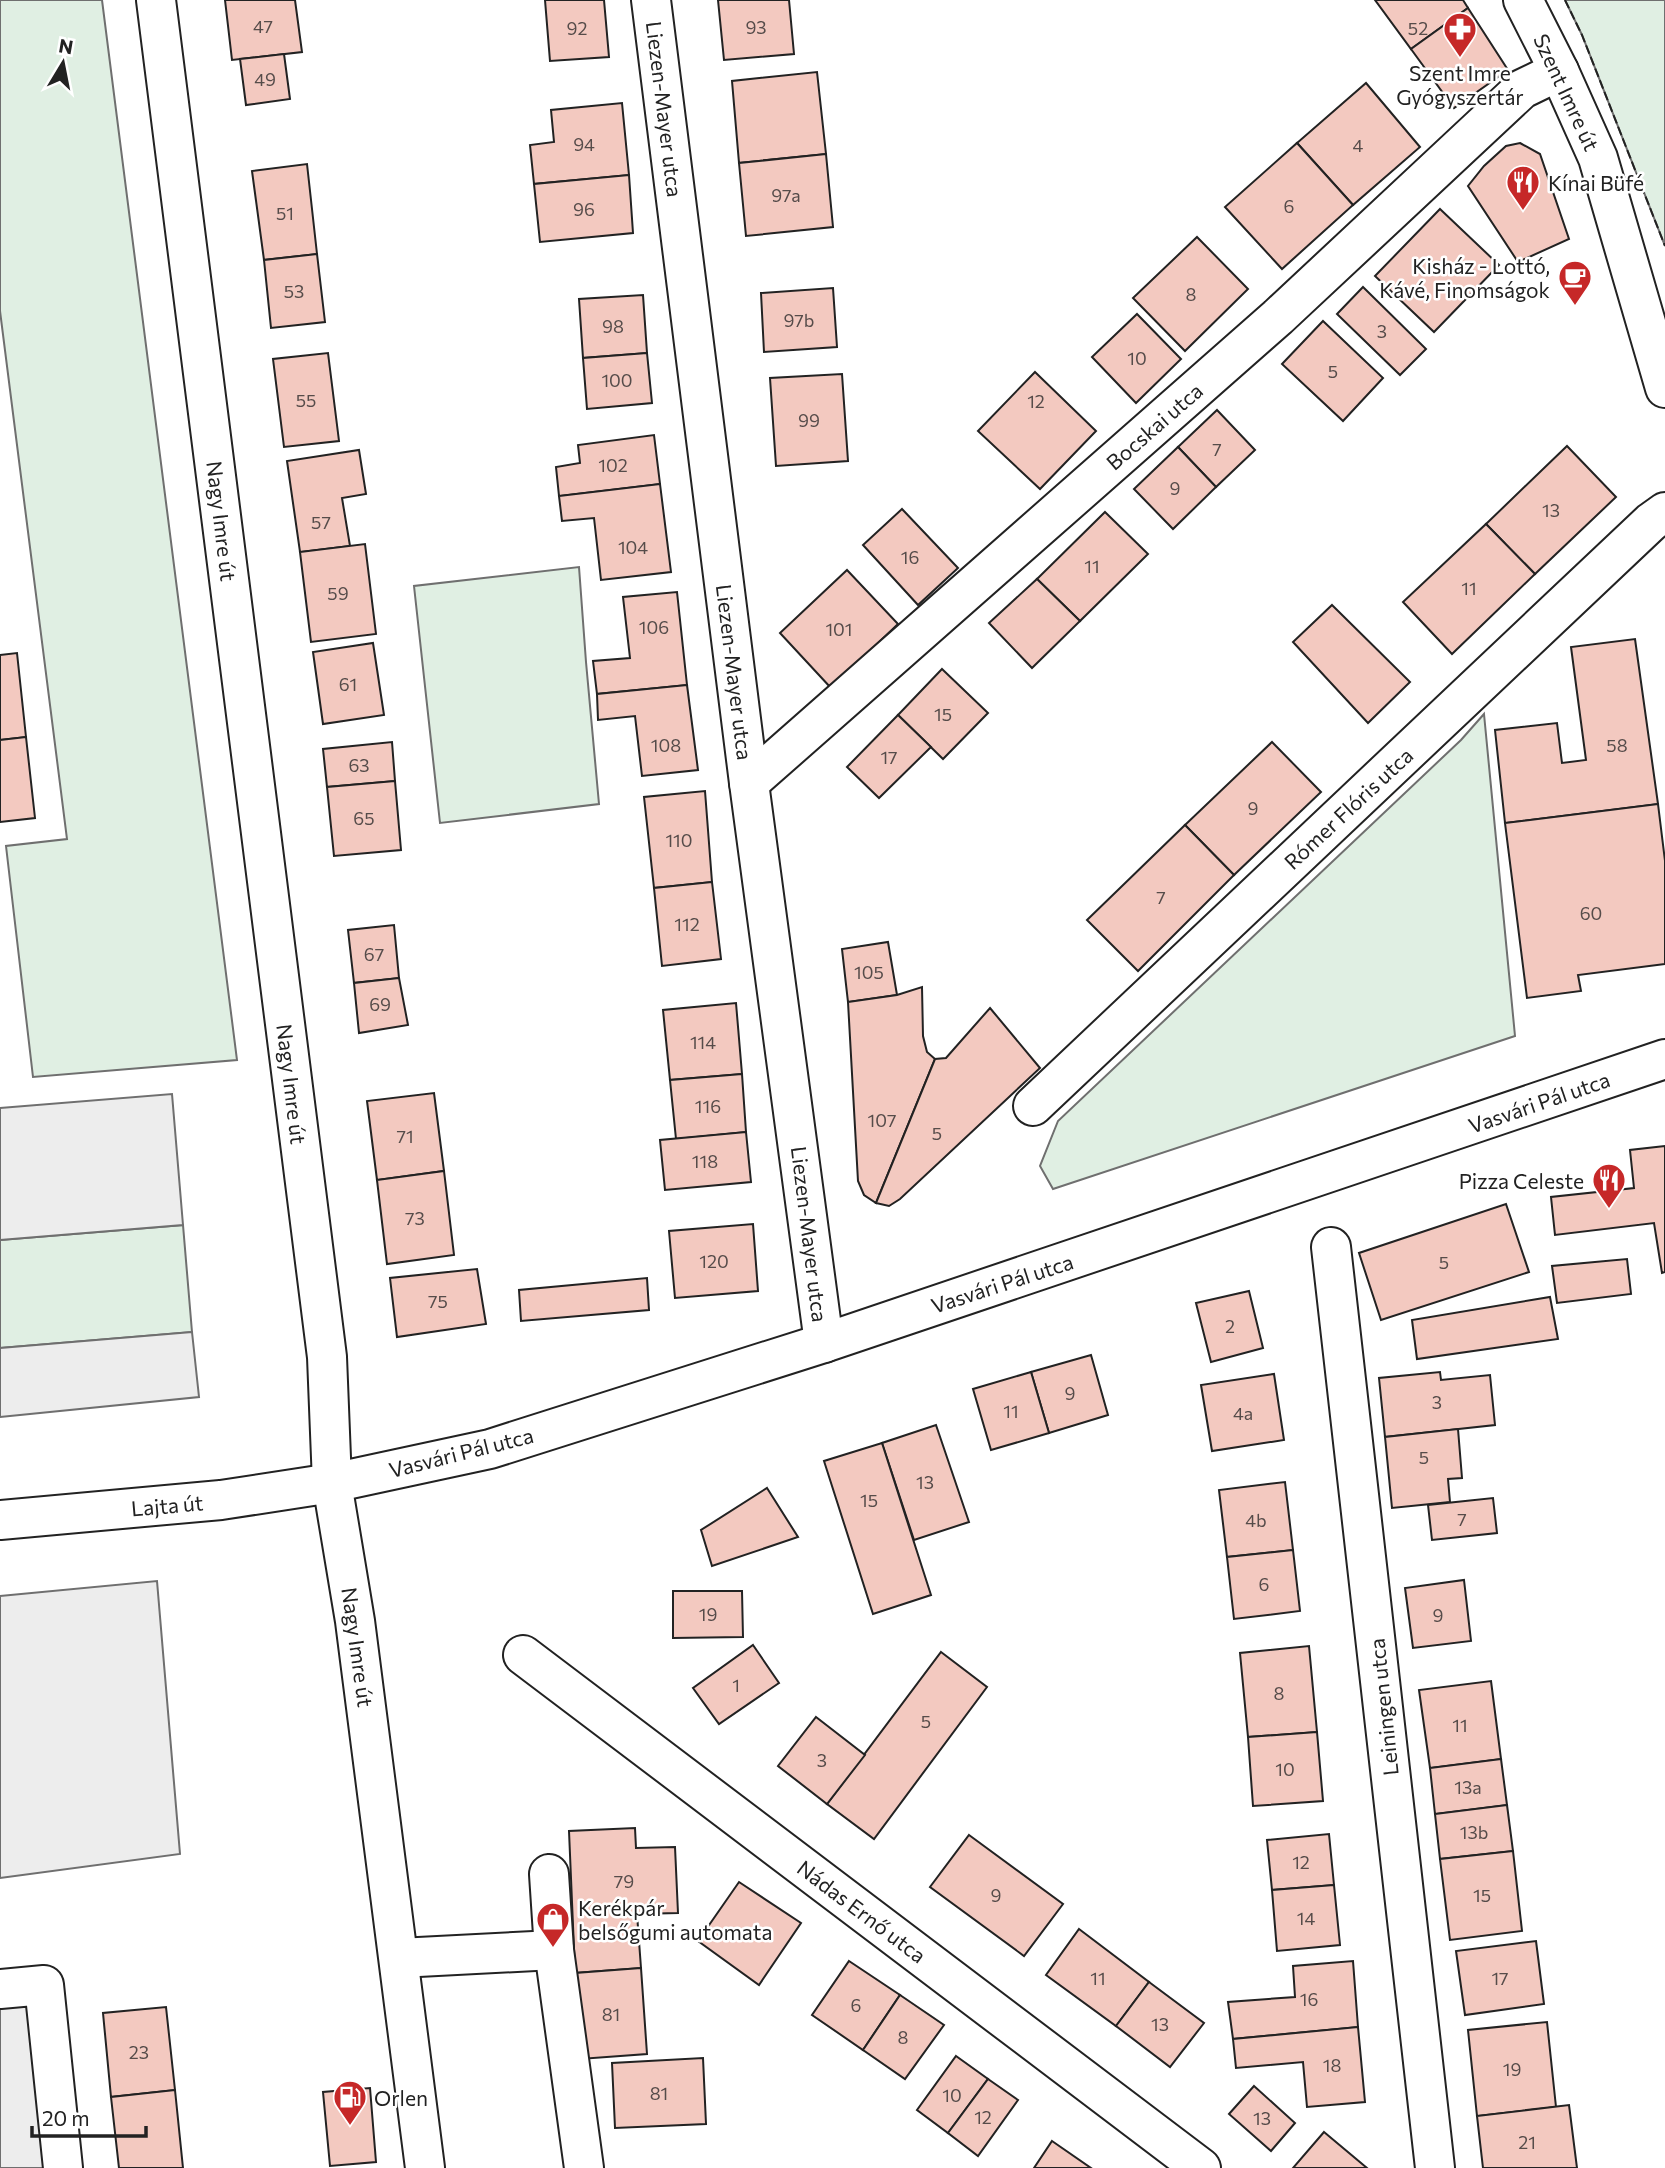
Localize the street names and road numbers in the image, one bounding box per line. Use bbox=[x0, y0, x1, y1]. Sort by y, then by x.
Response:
street label: Liezen-Mayer utca bbox=[642, 20, 688, 198]
street label: Szent Imre út bbox=[1529, 30, 1605, 154]
street label: Bocskai utca bbox=[1101, 377, 1207, 475]
street label: Nagy Imre út bbox=[202, 460, 242, 582]
street label: Liezen-Mayer utca bbox=[712, 583, 758, 761]
street label: Rómer Flóris utca bbox=[1279, 742, 1417, 874]
street label: Nagy Imre út bbox=[272, 1023, 312, 1145]
street label: Vasvári Pál utca bbox=[1465, 1066, 1613, 1138]
street label: Liezen-Mayer utca bbox=[787, 1145, 833, 1323]
street label: Vasvári Pál utca bbox=[928, 1248, 1076, 1318]
street label: Vasvári Pál utca bbox=[386, 1422, 536, 1482]
street label: Lajta út bbox=[130, 1489, 204, 1521]
street label: Nagy Imre út bbox=[337, 1585, 379, 1709]
street label: Leiningen utca bbox=[1363, 1637, 1403, 1777]
street label: Nádas Ernő utca bbox=[793, 1855, 931, 1967]

